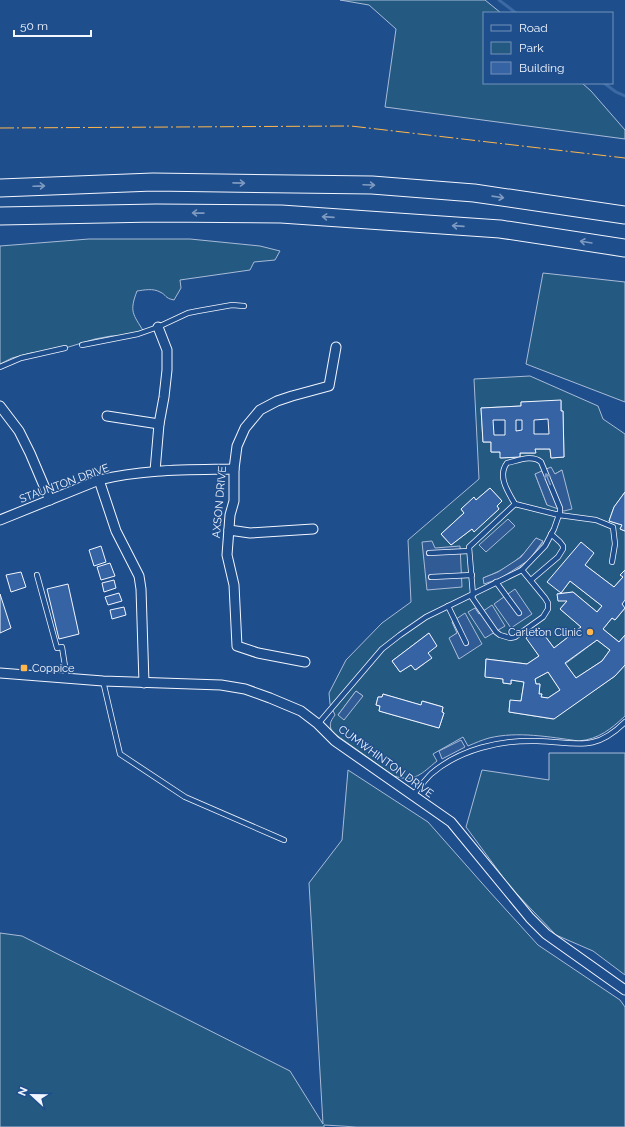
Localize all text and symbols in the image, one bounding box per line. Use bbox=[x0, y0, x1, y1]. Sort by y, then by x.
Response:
scale bar bbox=[14, 12, 91, 38]
legend bbox=[483, 12, 613, 84]
text: 50 m bbox=[20, 19, 48, 33]
text: Road bbox=[519, 21, 548, 35]
text: Park bbox=[519, 41, 544, 55]
text: Building bbox=[519, 61, 565, 75]
one-way arrow bbox=[232, 179, 245, 187]
one-way arrow bbox=[362, 181, 375, 188]
one-way arrow bbox=[32, 182, 45, 190]
one-way arrow bbox=[491, 193, 504, 201]
one-way arrow bbox=[192, 209, 205, 217]
one-way arrow bbox=[322, 214, 335, 221]
one-way arrow bbox=[452, 223, 465, 230]
one-way arrow bbox=[580, 238, 593, 246]
street label: STAUNTON DRIVE bbox=[18, 461, 111, 506]
street label: AXSON DRIVE bbox=[210, 465, 229, 539]
one-way arrow bbox=[543, 474, 551, 486]
place label: Carleton Clinic bbox=[508, 626, 582, 639]
marker: Carleton Clinic bbox=[585, 627, 595, 637]
place label: Coppice bbox=[32, 662, 75, 675]
marker: Coppice bbox=[19, 663, 29, 673]
street label: CUMWHINTON DRIVE bbox=[336, 723, 436, 800]
north arrow bbox=[12, 1075, 52, 1115]
text: N bbox=[16, 1085, 31, 1098]

